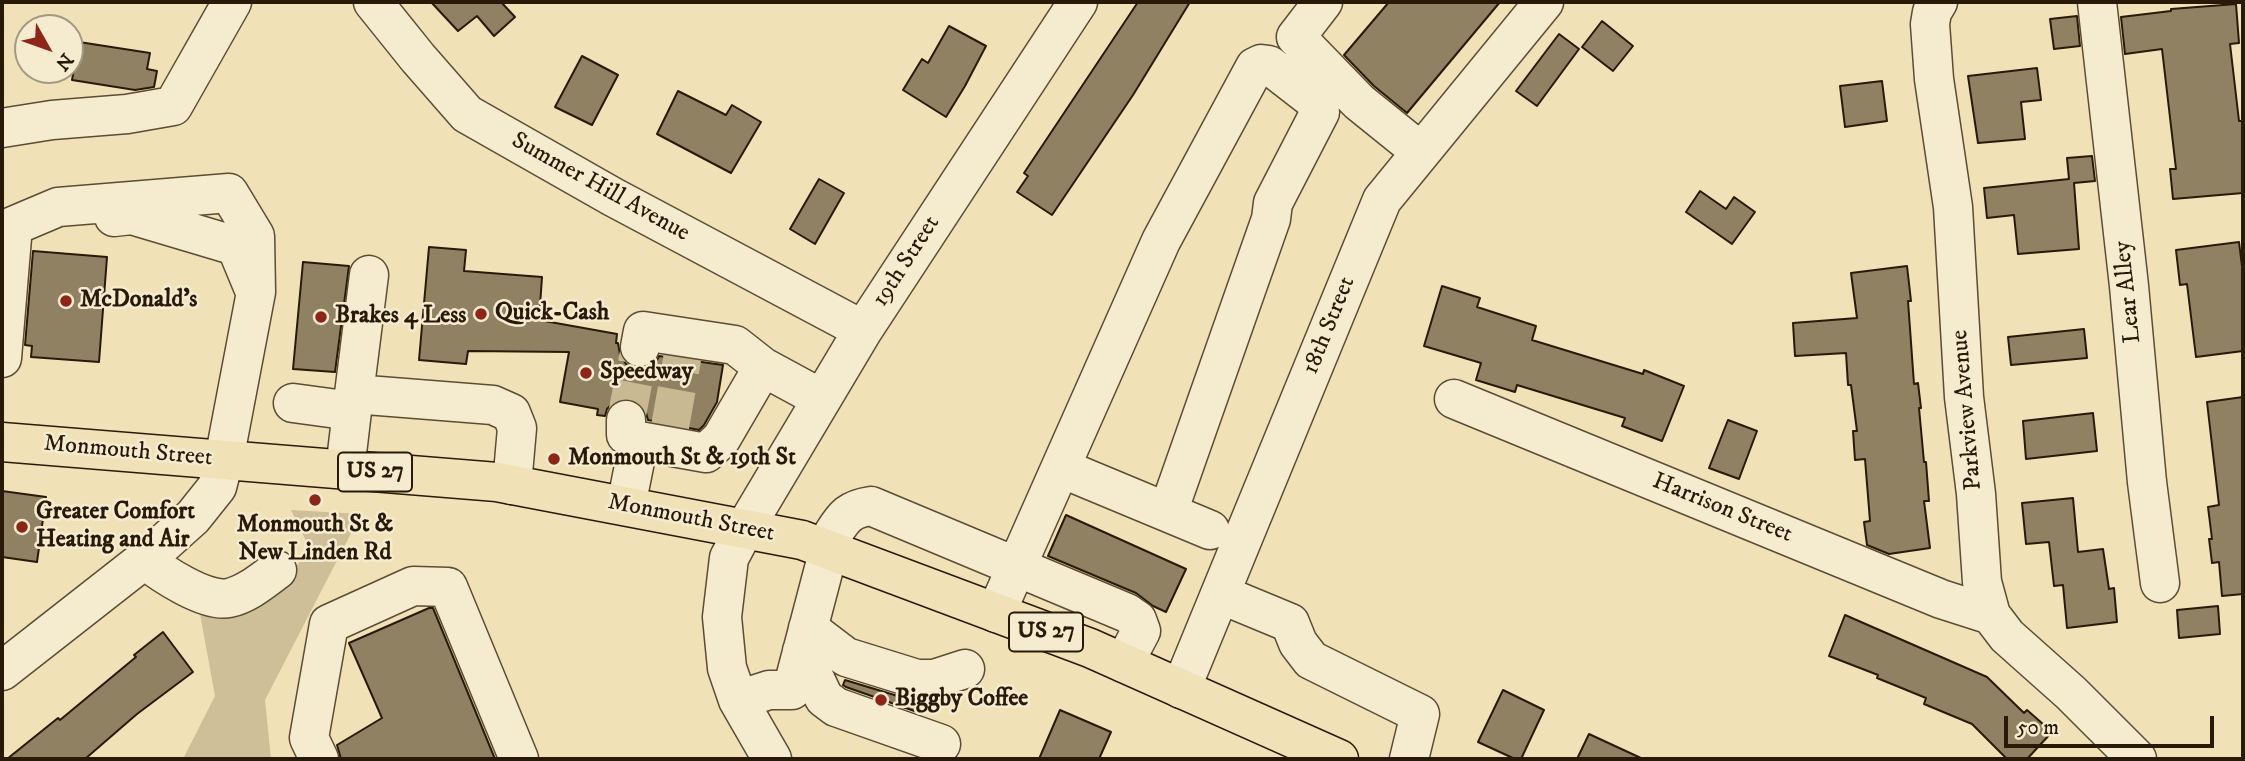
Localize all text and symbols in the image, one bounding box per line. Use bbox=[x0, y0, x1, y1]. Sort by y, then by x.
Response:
north arrow bbox=[14, 14, 84, 84]
text: N bbox=[50, 48, 78, 75]
street label: Summer Hill Avenue bbox=[506, 127, 694, 249]
street label: 19th Street bbox=[867, 211, 947, 313]
street label: Lear Alley bbox=[2109, 240, 2149, 344]
street label: 18th Street bbox=[1297, 273, 1363, 379]
place label: McDonald's bbox=[80, 287, 197, 315]
marker: McDonald's bbox=[58, 293, 74, 309]
place label: Quick-Cash bbox=[495, 300, 609, 328]
place label: Brakes 4 Less bbox=[335, 303, 466, 331]
marker: Quick-Cash bbox=[473, 306, 489, 322]
marker: Brakes 4 Less bbox=[313, 309, 329, 325]
street label: Parkview Avenue bbox=[1947, 328, 1989, 492]
place label: Speedway bbox=[600, 359, 693, 387]
marker: Speedway bbox=[578, 365, 594, 381]
street label: Monmouth Street bbox=[42, 430, 214, 474]
place label: Monmouth St & 19th St bbox=[568, 445, 796, 473]
marker: Monmouth St & 19th St bbox=[546, 451, 562, 467]
road number: US 27 bbox=[338, 452, 412, 492]
street label: Harrison Street bbox=[1648, 468, 1796, 550]
street label: Monmouth Street bbox=[605, 489, 777, 549]
marker: Monmouth St & New Linden Rd bbox=[307, 492, 323, 508]
place label: Greater Comfort Heating and Air bbox=[36, 499, 195, 555]
place label: Monmouth St & New Linden Rd bbox=[237, 512, 393, 568]
marker: Greater Comfort Heating and Air bbox=[14, 519, 30, 535]
road number: US 27 bbox=[1009, 612, 1083, 652]
place label: Biggby Coffee bbox=[895, 686, 1028, 714]
marker: Biggby Coffee bbox=[873, 692, 889, 708]
scale bar bbox=[2007, 702, 2217, 746]
text: 50 m bbox=[2017, 715, 2059, 741]

